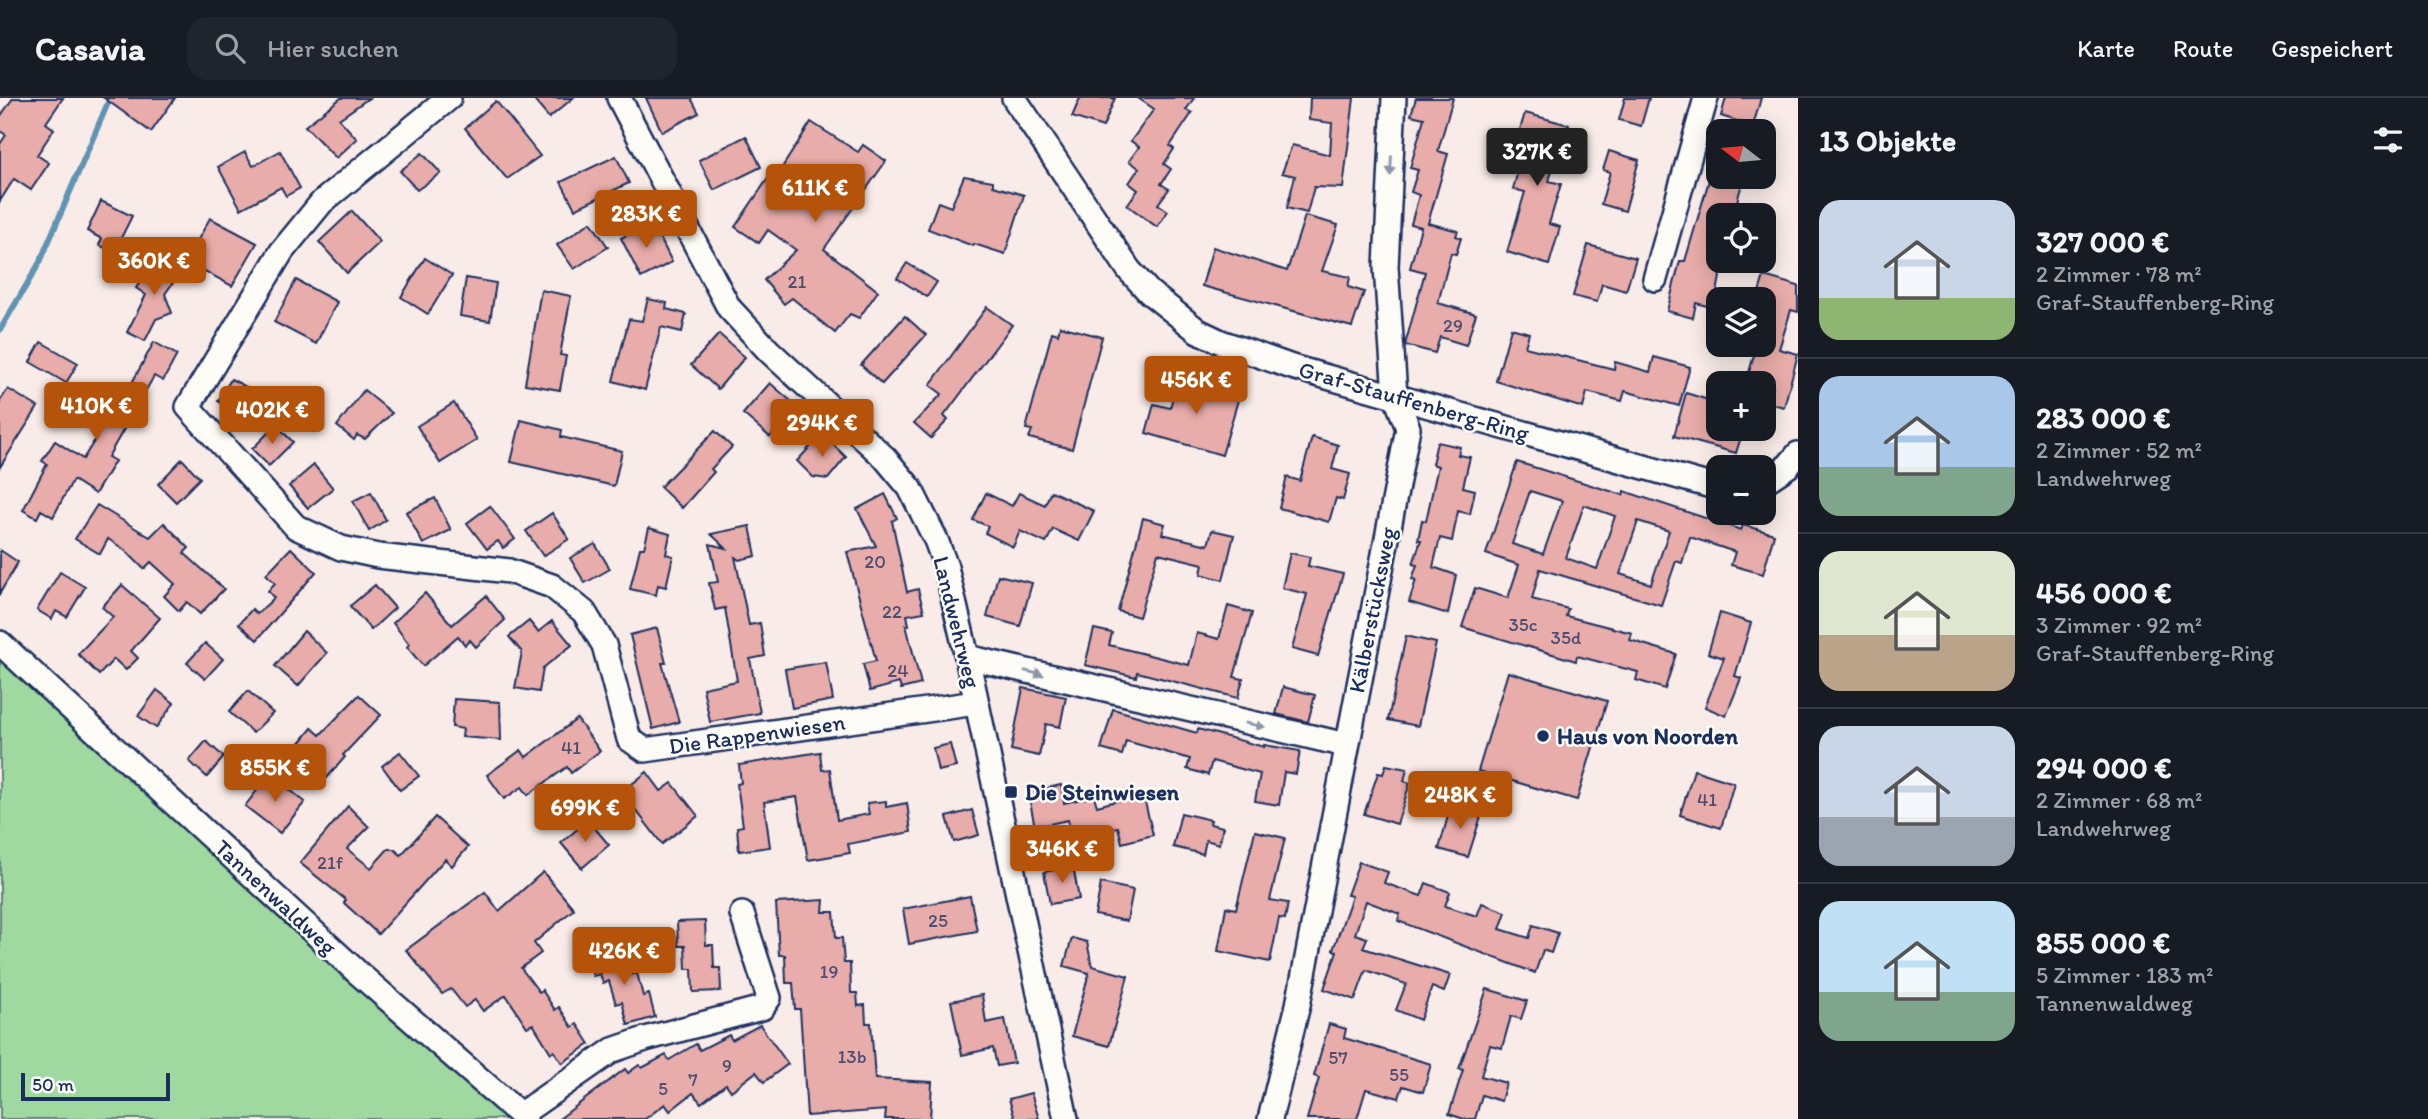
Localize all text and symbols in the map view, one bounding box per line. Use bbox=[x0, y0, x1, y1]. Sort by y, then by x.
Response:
search box bbox=[187, 17, 677, 80]
text: Casavia bbox=[35, 29, 145, 68]
icon: search bbox=[211, 29, 249, 67]
text: Hier suchen bbox=[267, 32, 399, 64]
text: Karte bbox=[2077, 34, 2135, 63]
text: Route bbox=[2173, 34, 2233, 63]
text: Gespeichert bbox=[2271, 34, 2393, 63]
north arrow bbox=[1706, 119, 1776, 189]
map controls bbox=[1706, 119, 1776, 525]
icon: filters bbox=[2369, 121, 2407, 159]
text: 13 Objekte bbox=[1819, 122, 1956, 159]
pin: 327K € bbox=[1480, 129, 1594, 188]
text: 327K € bbox=[1502, 137, 1572, 165]
one-way arrow bbox=[1385, 155, 1396, 177]
pin: 611K € bbox=[758, 164, 872, 224]
text: 611K € bbox=[782, 173, 848, 201]
pin: 283K € bbox=[589, 190, 703, 250]
text: 283K € bbox=[611, 199, 681, 227]
button: locate bbox=[1706, 203, 1776, 273]
text: 327 000 € bbox=[2036, 223, 2169, 260]
icon: home bbox=[1875, 228, 1959, 312]
pin: 360K € bbox=[97, 238, 211, 297]
text: 360K € bbox=[118, 246, 190, 274]
text: 2 Zimmer · 78 m² bbox=[2036, 260, 2202, 288]
house number: 21 bbox=[788, 270, 807, 293]
button: layers bbox=[1706, 287, 1776, 357]
text: Graf-Stauffenberg-Ring bbox=[2036, 288, 2274, 316]
house number: 29 bbox=[1443, 314, 1463, 337]
street label: Graf-Stauffenberg-Ring bbox=[1296, 355, 1532, 447]
pin: 456K € bbox=[1139, 356, 1253, 416]
text: 456K € bbox=[1160, 365, 1232, 393]
button: + bbox=[1706, 371, 1776, 441]
pin: 410K € bbox=[39, 382, 153, 442]
pin: 402K € bbox=[215, 386, 329, 446]
text: 410K € bbox=[60, 391, 132, 419]
text: 402K € bbox=[235, 395, 309, 423]
text: 283 000 € bbox=[2036, 399, 2171, 436]
pin: 294K € bbox=[765, 400, 879, 459]
icon: home bbox=[1875, 404, 1959, 488]
text: 294K € bbox=[787, 408, 857, 436]
text: 2 Zimmer · 52 m² bbox=[2036, 436, 2202, 464]
button: − bbox=[1706, 455, 1776, 525]
text: Landwehrweg bbox=[2036, 464, 2171, 492]
street label: Kälberstücksweg bbox=[1342, 525, 1402, 695]
house number: 20 bbox=[864, 550, 886, 573]
street label: Landwehrweg bbox=[927, 553, 987, 691]
text: 456 000 € bbox=[2036, 574, 2172, 611]
icon: home bbox=[1875, 579, 1959, 663]
house number: 22 bbox=[882, 600, 902, 623]
text: 3 Zimmer · 92 m² bbox=[2036, 611, 2202, 639]
house number: 35c bbox=[1508, 613, 1538, 636]
house number: 35d bbox=[1551, 626, 1582, 649]
text: Graf-Stauffenberg-Ring bbox=[2036, 639, 2274, 667]
house number: 24 bbox=[887, 659, 909, 682]
one-way arrow bbox=[1023, 668, 1045, 679]
street label: Die Rappenwiesen bbox=[667, 708, 847, 760]
one-way arrow bbox=[1244, 720, 1266, 731]
place label: Haus von Noorden bbox=[1557, 722, 1739, 750]
marker: Haus von Noorden bbox=[1535, 728, 1551, 744]
house number: 41 bbox=[561, 736, 581, 759]
pin: 855K € bbox=[218, 744, 332, 804]
text: 294 000 € bbox=[2036, 749, 2172, 786]
text: 855K € bbox=[240, 753, 310, 781]
icon: home bbox=[1875, 754, 1959, 838]
pin: 248K € bbox=[1403, 772, 1517, 831]
place label: Die Steinwiesen bbox=[1025, 778, 1180, 806]
text: 248K € bbox=[1424, 780, 1496, 808]
pin: 699K € bbox=[528, 784, 642, 844]
marker: Die Steinwiesen bbox=[1003, 784, 1019, 800]
text: 2 Zimmer · 68 m² bbox=[2036, 786, 2203, 814]
house number: 41 bbox=[1697, 788, 1717, 811]
text: 699K € bbox=[550, 793, 620, 821]
text: Landwehrweg bbox=[2036, 814, 2171, 842]
pin: 346K € bbox=[1005, 826, 1119, 885]
street label: Tannenwaldweg bbox=[209, 833, 343, 961]
text: 346K € bbox=[1026, 834, 1098, 862]
house number: 21f bbox=[317, 851, 344, 874]
house number: 25 bbox=[928, 909, 948, 932]
text: 855 000 € bbox=[2036, 924, 2170, 961]
pin: 426K € bbox=[567, 928, 681, 987]
icon: home bbox=[1875, 929, 1959, 1013]
text: 426K € bbox=[588, 936, 660, 964]
house number: 19 bbox=[820, 960, 838, 983]
text: 5 Zimmer · 183 m² bbox=[2036, 961, 2214, 989]
text: Tannenwaldweg bbox=[2036, 989, 2193, 1017]
house number: 13b bbox=[837, 1045, 867, 1068]
house number: 57 bbox=[1328, 1046, 1348, 1069]
house number: 9 bbox=[722, 1054, 732, 1077]
house number: 55 bbox=[1389, 1063, 1409, 1086]
house number: 7 bbox=[688, 1068, 698, 1091]
scale bar bbox=[21, 1070, 170, 1102]
text: 50 m bbox=[32, 1073, 74, 1096]
house number: 5 bbox=[658, 1077, 668, 1100]

